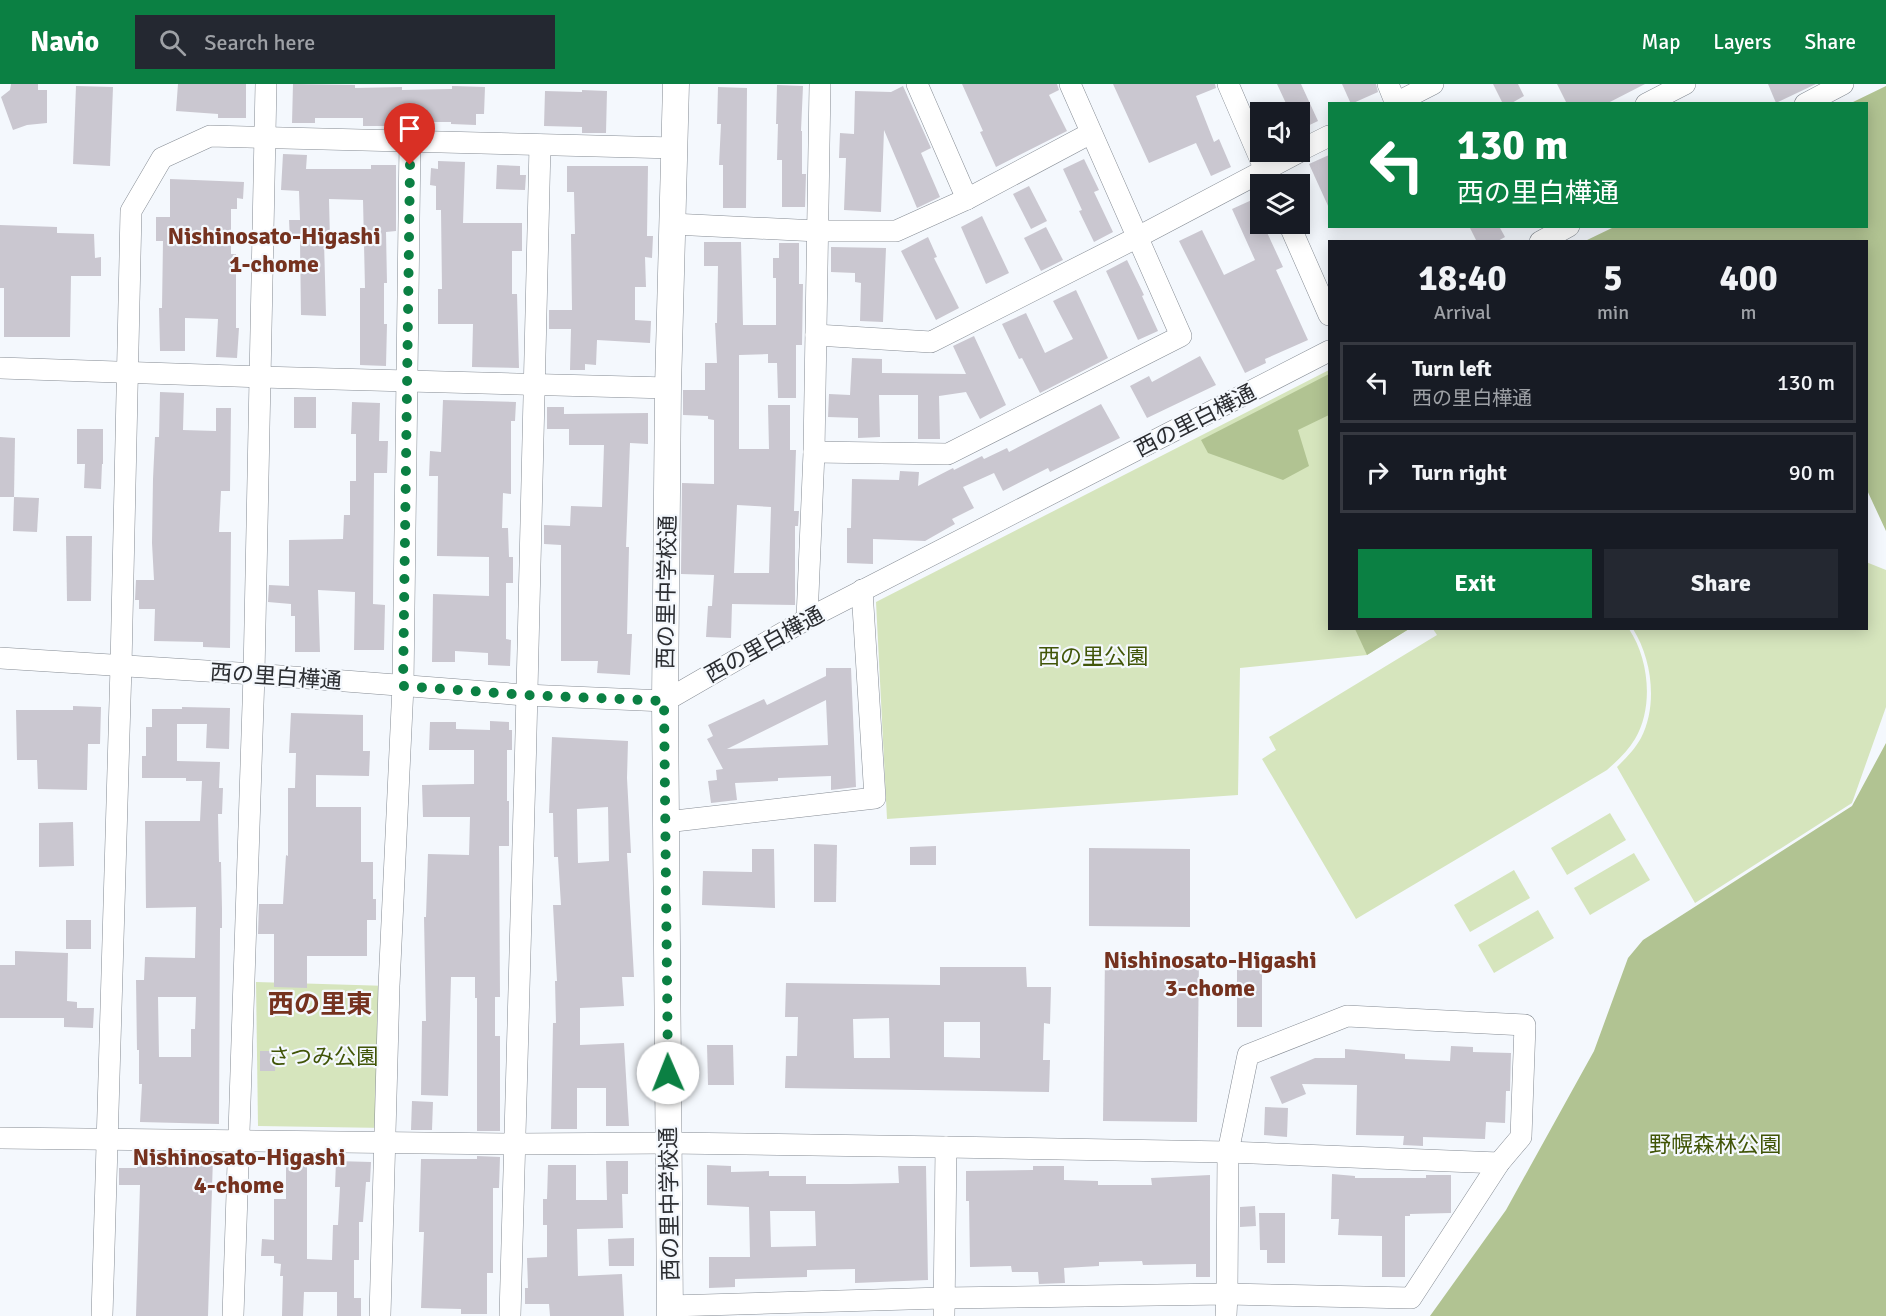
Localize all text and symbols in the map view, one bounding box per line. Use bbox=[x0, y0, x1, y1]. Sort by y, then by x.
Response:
search box bbox=[135, 15, 555, 69]
text: Navio bbox=[30, 25, 99, 59]
icon: search bbox=[156, 26, 189, 59]
text: Search here bbox=[204, 29, 315, 56]
text: Map bbox=[1642, 29, 1680, 55]
text: Layers bbox=[1713, 29, 1771, 55]
text: Share bbox=[1804, 29, 1856, 55]
map controls bbox=[1250, 102, 1310, 234]
button: sound bbox=[1250, 102, 1310, 162]
pin bbox=[384, 103, 435, 165]
icon: arrive bbox=[393, 112, 426, 145]
text: 130 m bbox=[1457, 120, 1568, 171]
icon: left bbox=[1358, 126, 1436, 204]
button: layers bbox=[1250, 174, 1310, 234]
text: 西の里白樺通 bbox=[1457, 177, 1619, 210]
district label: Nishinosato-Higashi 1-chome bbox=[167, 221, 381, 279]
text: 18:40 bbox=[1418, 256, 1507, 301]
text: 5 bbox=[1603, 256, 1623, 301]
text: 400 bbox=[1719, 256, 1778, 301]
text: Arrival bbox=[1434, 300, 1491, 325]
text: min bbox=[1597, 300, 1629, 325]
text: m bbox=[1741, 300, 1757, 325]
text: Turn left bbox=[1412, 355, 1492, 382]
icon: left bbox=[1361, 366, 1394, 399]
text: 130 m bbox=[1777, 369, 1835, 396]
street label: 西の里白樺通 bbox=[1130, 378, 1260, 462]
text: 西の里白樺通 bbox=[1412, 386, 1532, 411]
icon: right bbox=[1361, 456, 1394, 489]
text: Turn right bbox=[1412, 459, 1507, 486]
text: 90 m bbox=[1789, 459, 1835, 486]
street label: 西の里中学校通 bbox=[652, 515, 681, 669]
button: Exit bbox=[1358, 549, 1592, 618]
button: Share bbox=[1604, 549, 1838, 618]
street label: 西の里白樺通 bbox=[700, 601, 829, 688]
park label: 西の里公園 bbox=[1038, 643, 1148, 670]
street label: 西の里白樺通 bbox=[209, 658, 343, 695]
district label: Nishinosato-Higashi 3-chome bbox=[1103, 945, 1317, 1003]
district label: 西の里東 bbox=[268, 989, 372, 1021]
position arrow bbox=[636, 1041, 700, 1105]
park label: さつみ公園 bbox=[268, 1043, 378, 1070]
street label: 西の里中学校通 bbox=[655, 1127, 684, 1281]
park label: 野幌森林公園 bbox=[1649, 1131, 1781, 1158]
district label: Nishinosato-Higashi 4-chome bbox=[132, 1142, 346, 1200]

